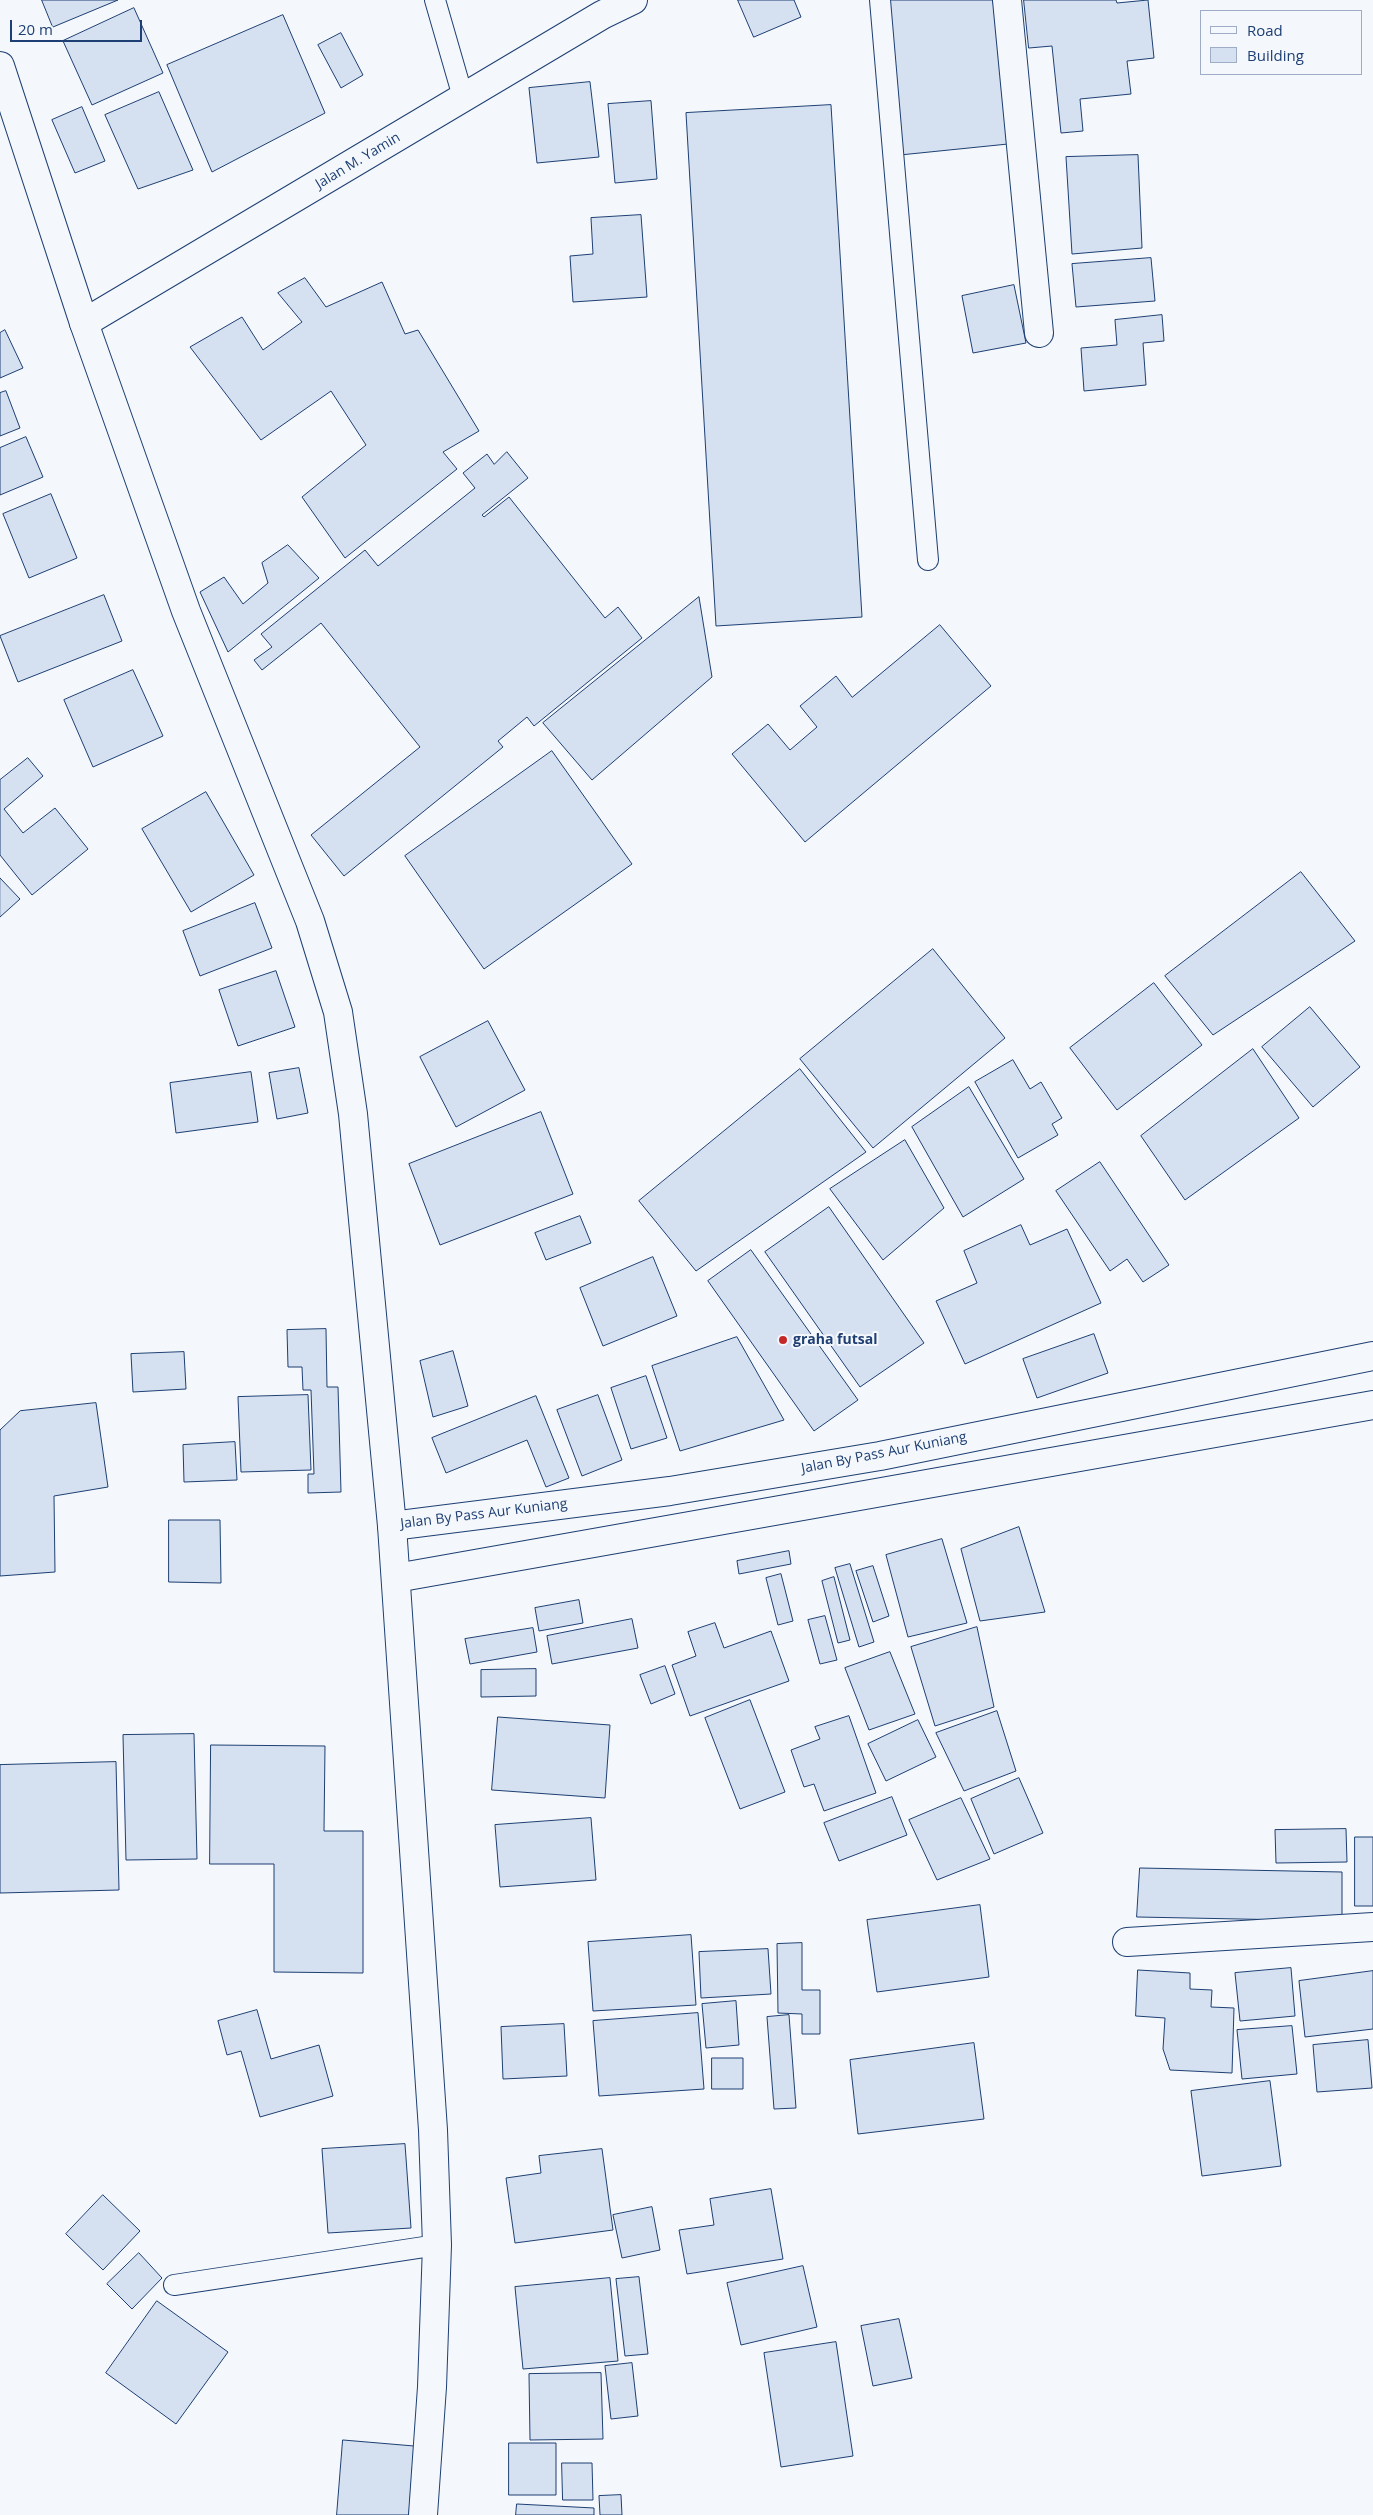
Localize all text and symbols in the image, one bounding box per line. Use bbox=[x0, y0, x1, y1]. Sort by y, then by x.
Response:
scale bar bbox=[12, 10, 145, 42]
legend bbox=[1200, 10, 1363, 75]
text: 20 m bbox=[18, 19, 53, 39]
text: Road bbox=[1247, 20, 1283, 40]
text: Building bbox=[1247, 45, 1304, 65]
street label: Jalan M. Yamin bbox=[313, 129, 403, 193]
place label: graha futsal bbox=[793, 1332, 877, 1348]
marker: graha futsal bbox=[777, 1334, 789, 1346]
street label: Jalan By Pass Aur Kuniang bbox=[800, 1429, 968, 1477]
street label: Jalan By Pass Aur Kuniang bbox=[400, 1495, 568, 1533]

